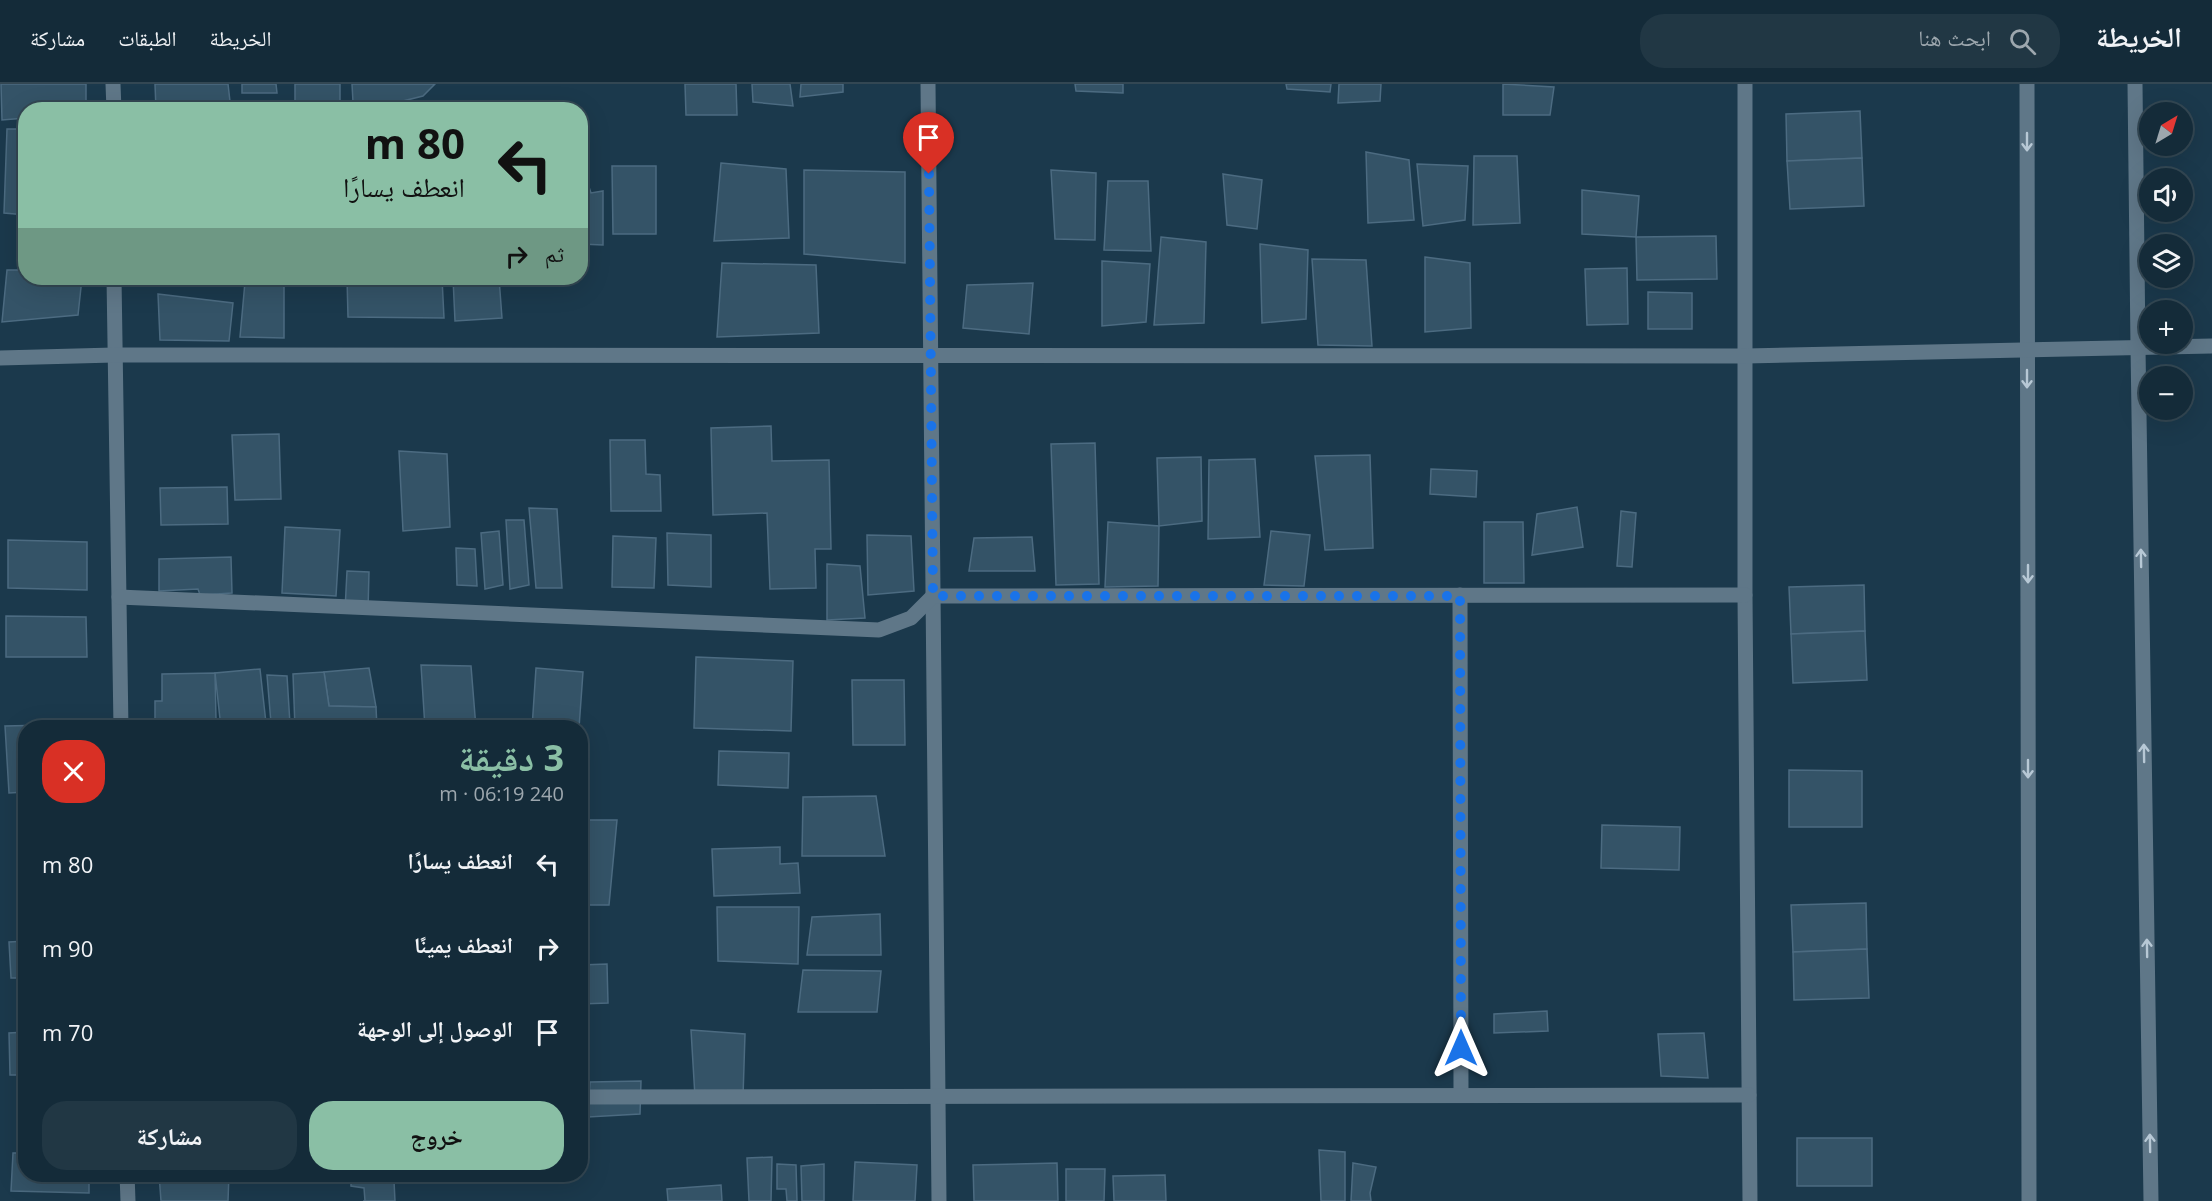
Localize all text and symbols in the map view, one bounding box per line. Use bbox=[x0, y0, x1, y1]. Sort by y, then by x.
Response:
search box bbox=[1640, 14, 2060, 68]
text: الخريطة bbox=[2096, 17, 2182, 55]
text: ابحث هنا bbox=[1918, 22, 1991, 52]
text: مشاركة bbox=[30, 24, 85, 52]
text: الطبقات bbox=[118, 24, 177, 52]
text: الخريطة bbox=[210, 24, 271, 52]
icon: search bbox=[2006, 25, 2039, 58]
north arrow bbox=[2139, 102, 2193, 156]
map controls bbox=[2139, 102, 2193, 420]
pin bbox=[903, 112, 954, 174]
text: 80 m bbox=[365, 114, 465, 171]
icon: arrive bbox=[912, 121, 945, 154]
icon: left bbox=[486, 126, 564, 204]
one-way arrow bbox=[2021, 132, 2033, 152]
text: انعطف يسارًا bbox=[343, 168, 465, 205]
button: sound bbox=[2139, 168, 2193, 222]
button: layers bbox=[2139, 234, 2193, 288]
text: ثم bbox=[545, 238, 564, 268]
icon: right bbox=[500, 240, 533, 273]
button: + bbox=[2139, 300, 2193, 354]
button: − bbox=[2139, 366, 2193, 420]
one-way arrow bbox=[2021, 369, 2033, 389]
one-way arrow bbox=[2135, 548, 2147, 568]
one-way arrow bbox=[2022, 564, 2034, 584]
text: 3 دقيقة bbox=[458, 733, 564, 782]
button: close bbox=[42, 740, 105, 803]
one-way arrow bbox=[2138, 743, 2150, 763]
one-way arrow bbox=[2022, 759, 2034, 779]
text: 240 m · 06:19 bbox=[439, 780, 564, 807]
text: انعطف يسارًا bbox=[408, 845, 513, 875]
icon: left bbox=[531, 848, 564, 881]
text: 80 m bbox=[42, 849, 93, 879]
text: انعطف يمينًا bbox=[414, 929, 513, 959]
icon: right bbox=[531, 932, 564, 965]
text: 90 m bbox=[42, 933, 93, 963]
one-way arrow bbox=[2141, 938, 2153, 958]
text: الوصول إلى الوجهة bbox=[357, 1013, 513, 1043]
icon: arrive bbox=[531, 1016, 564, 1049]
position arrow bbox=[1429, 1016, 1493, 1080]
text: 70 m bbox=[42, 1017, 93, 1047]
button: مشاركة bbox=[42, 1101, 297, 1170]
button: خروج bbox=[309, 1101, 564, 1170]
one-way arrow bbox=[2144, 1133, 2156, 1153]

